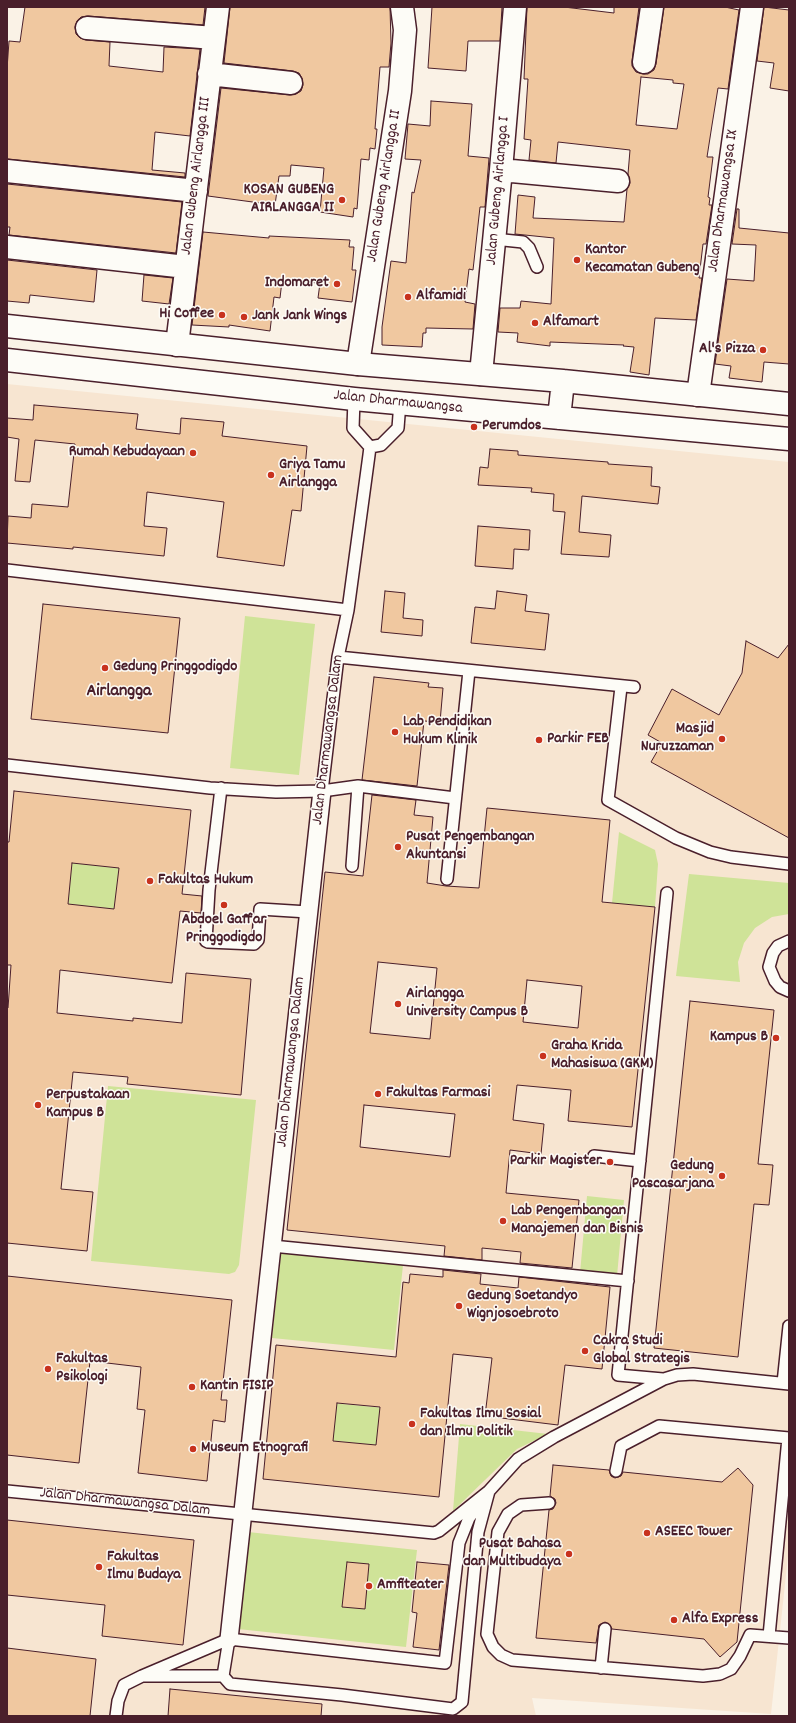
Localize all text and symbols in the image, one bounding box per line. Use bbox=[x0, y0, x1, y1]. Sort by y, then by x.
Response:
street label: Jalan Gubeng Airlangga III bbox=[178, 96, 216, 256]
street label: Jalan Gubeng Airlangga II bbox=[363, 108, 407, 264]
street label: Jalan Gubeng Airlangga I bbox=[483, 116, 515, 266]
street label: Jalan Dharmawangsa IX bbox=[704, 128, 744, 274]
place label: KOSAN GUBENG AIRLANGGA II bbox=[243, 181, 334, 219]
marker: KOSAN GUBENG AIRLANGGA II bbox=[337, 195, 347, 205]
place label: Kantor Kecamatan Gubeng bbox=[585, 241, 700, 279]
marker: Kantor Kecamatan Gubeng bbox=[572, 255, 582, 265]
place label: Indomaret bbox=[265, 274, 329, 294]
marker: Indomaret bbox=[332, 279, 342, 289]
place label: Alfamidi bbox=[416, 287, 466, 307]
marker: Alfamidi bbox=[403, 292, 413, 302]
place label: Hi Coffee bbox=[159, 305, 214, 325]
place label: Jank Jank Wings bbox=[252, 307, 347, 327]
marker: Hi Coffee bbox=[217, 310, 227, 320]
marker: Jank Jank Wings bbox=[239, 312, 249, 322]
place label: Alfamart bbox=[543, 313, 599, 333]
marker: Alfamart bbox=[530, 318, 540, 328]
place label: Al's Pizza bbox=[699, 340, 755, 360]
marker: Al's Pizza bbox=[758, 345, 768, 355]
street label: Jalan Dharmawangsa bbox=[333, 387, 463, 419]
place label: Perumdos bbox=[482, 417, 541, 437]
marker: Perumdos bbox=[469, 422, 479, 432]
place label: Rumah Kebudayaan bbox=[69, 443, 185, 463]
marker: Rumah Kebudayaan bbox=[188, 448, 198, 458]
place label: Griya Tamu Airlangga bbox=[279, 456, 345, 494]
marker: Griya Tamu Airlangga bbox=[266, 470, 276, 480]
street label: Jalan Dharmawangsa Dalam bbox=[309, 654, 349, 826]
place label: Gedung Pringgodigdo bbox=[113, 658, 237, 678]
marker: Gedung Pringgodigdo bbox=[100, 663, 110, 673]
district label: Airlangga bbox=[86, 682, 152, 704]
place label: Lab Pendidikan Hukum Klinik bbox=[403, 713, 492, 751]
place label: Masjid Nuruzzaman bbox=[641, 720, 714, 758]
marker: Lab Pendidikan Hukum Klinik bbox=[390, 727, 400, 737]
place label: Parkir FEB bbox=[547, 730, 609, 750]
marker: Masjid Nuruzzaman bbox=[717, 734, 727, 744]
marker: Parkir FEB bbox=[534, 735, 544, 745]
place label: Pusat Pengembangan Akuntansi bbox=[406, 828, 534, 866]
marker: Pusat Pengembangan Akuntansi bbox=[393, 842, 403, 852]
place label: Fakultas Hukum bbox=[158, 871, 253, 891]
marker: Fakultas Hukum bbox=[145, 876, 155, 886]
marker: Abdoel Gaffar Pringgodigdo bbox=[219, 900, 229, 910]
place label: Abdoel Gaffar Pringgodigdo bbox=[182, 911, 266, 949]
street label: Jalan Dharmawangsa Dalam bbox=[273, 976, 311, 1148]
place label: Airlangga University Campus B bbox=[406, 985, 528, 1023]
marker: Airlangga University Campus B bbox=[393, 999, 403, 1009]
place label: Kampus B bbox=[710, 1028, 768, 1048]
marker: Kampus B bbox=[771, 1033, 781, 1043]
place label: Graha Krida Mahasiswa (GKM) bbox=[551, 1037, 653, 1075]
marker: Graha Krida Mahasiswa (GKM) bbox=[538, 1051, 548, 1061]
place label: Fakultas Farmasi bbox=[386, 1084, 490, 1104]
place label: Perpustakaan Kampus B bbox=[46, 1086, 130, 1124]
marker: Fakultas Farmasi bbox=[373, 1089, 383, 1099]
marker: Perpustakaan Kampus B bbox=[33, 1100, 43, 1110]
place label: Parkir Magister bbox=[510, 1152, 602, 1172]
marker: Parkir Magister bbox=[605, 1157, 615, 1167]
place label: Gedung Pascasarjana bbox=[632, 1157, 714, 1195]
marker: Gedung Pascasarjana bbox=[717, 1171, 727, 1181]
place label: Lab Pengembangan Manajemen dan Bisnis bbox=[511, 1202, 643, 1240]
marker: Lab Pengembangan Manajemen dan Bisnis bbox=[498, 1216, 508, 1226]
place label: Gedung Soetandyo Wignjosoebroto bbox=[467, 1287, 578, 1325]
marker: Gedung Soetandyo Wignjosoebroto bbox=[454, 1301, 464, 1311]
place label: Cakra Studi Global Strategis bbox=[593, 1332, 690, 1370]
marker: Cakra Studi Global Strategis bbox=[580, 1346, 590, 1356]
place label: Fakultas Psikologi bbox=[56, 1350, 108, 1388]
marker: Fakultas Psikologi bbox=[43, 1364, 53, 1374]
place label: Kantin FISIP bbox=[200, 1377, 274, 1397]
marker: Kantin FISIP bbox=[187, 1382, 197, 1392]
place label: Fakultas Ilmu Sosial dan Ilmu Politik bbox=[420, 1405, 541, 1443]
marker: Fakultas Ilmu Sosial dan Ilmu Politik bbox=[407, 1419, 417, 1429]
place label: Museum Etnografi bbox=[201, 1439, 308, 1459]
marker: Museum Etnografi bbox=[188, 1444, 198, 1454]
street label: Jalan Dharmawangsa Dalam bbox=[39, 1484, 211, 1522]
place label: ASEEC Tower bbox=[655, 1523, 732, 1543]
marker: ASEEC Tower bbox=[642, 1528, 652, 1538]
place label: Pusat Bahasa dan Multibudaya bbox=[463, 1535, 561, 1573]
place label: Fakultas Ilmu Budaya bbox=[107, 1548, 181, 1586]
marker: Pusat Bahasa dan Multibudaya bbox=[564, 1549, 574, 1559]
marker: Fakultas Ilmu Budaya bbox=[94, 1562, 104, 1572]
place label: Amfiteater bbox=[377, 1576, 443, 1596]
marker: Amfiteater bbox=[364, 1581, 374, 1591]
place label: Alfa Express bbox=[682, 1610, 758, 1630]
marker: Alfa Express bbox=[669, 1615, 679, 1625]

